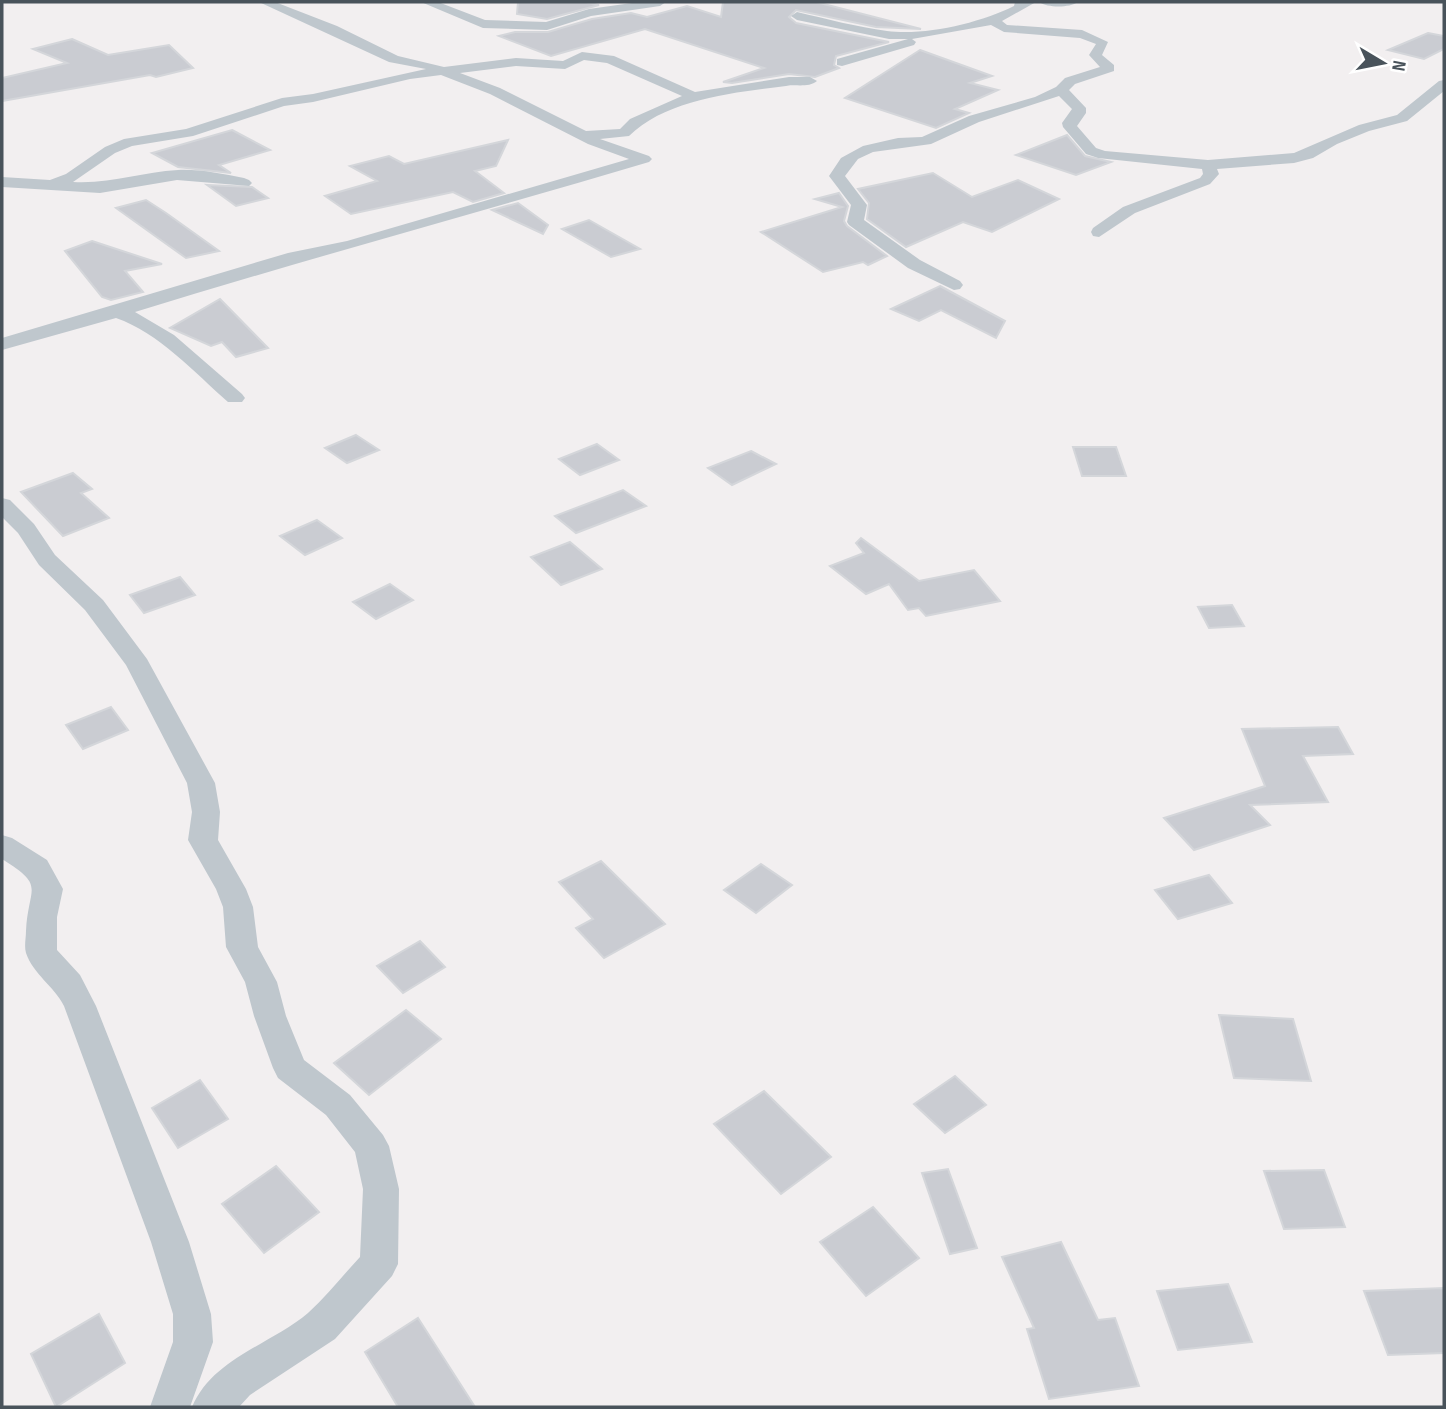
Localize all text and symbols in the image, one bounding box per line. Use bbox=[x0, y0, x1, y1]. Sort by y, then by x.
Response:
north arrow bbox=[1348, 28, 1418, 98]
text: N bbox=[1386, 59, 1410, 73]

